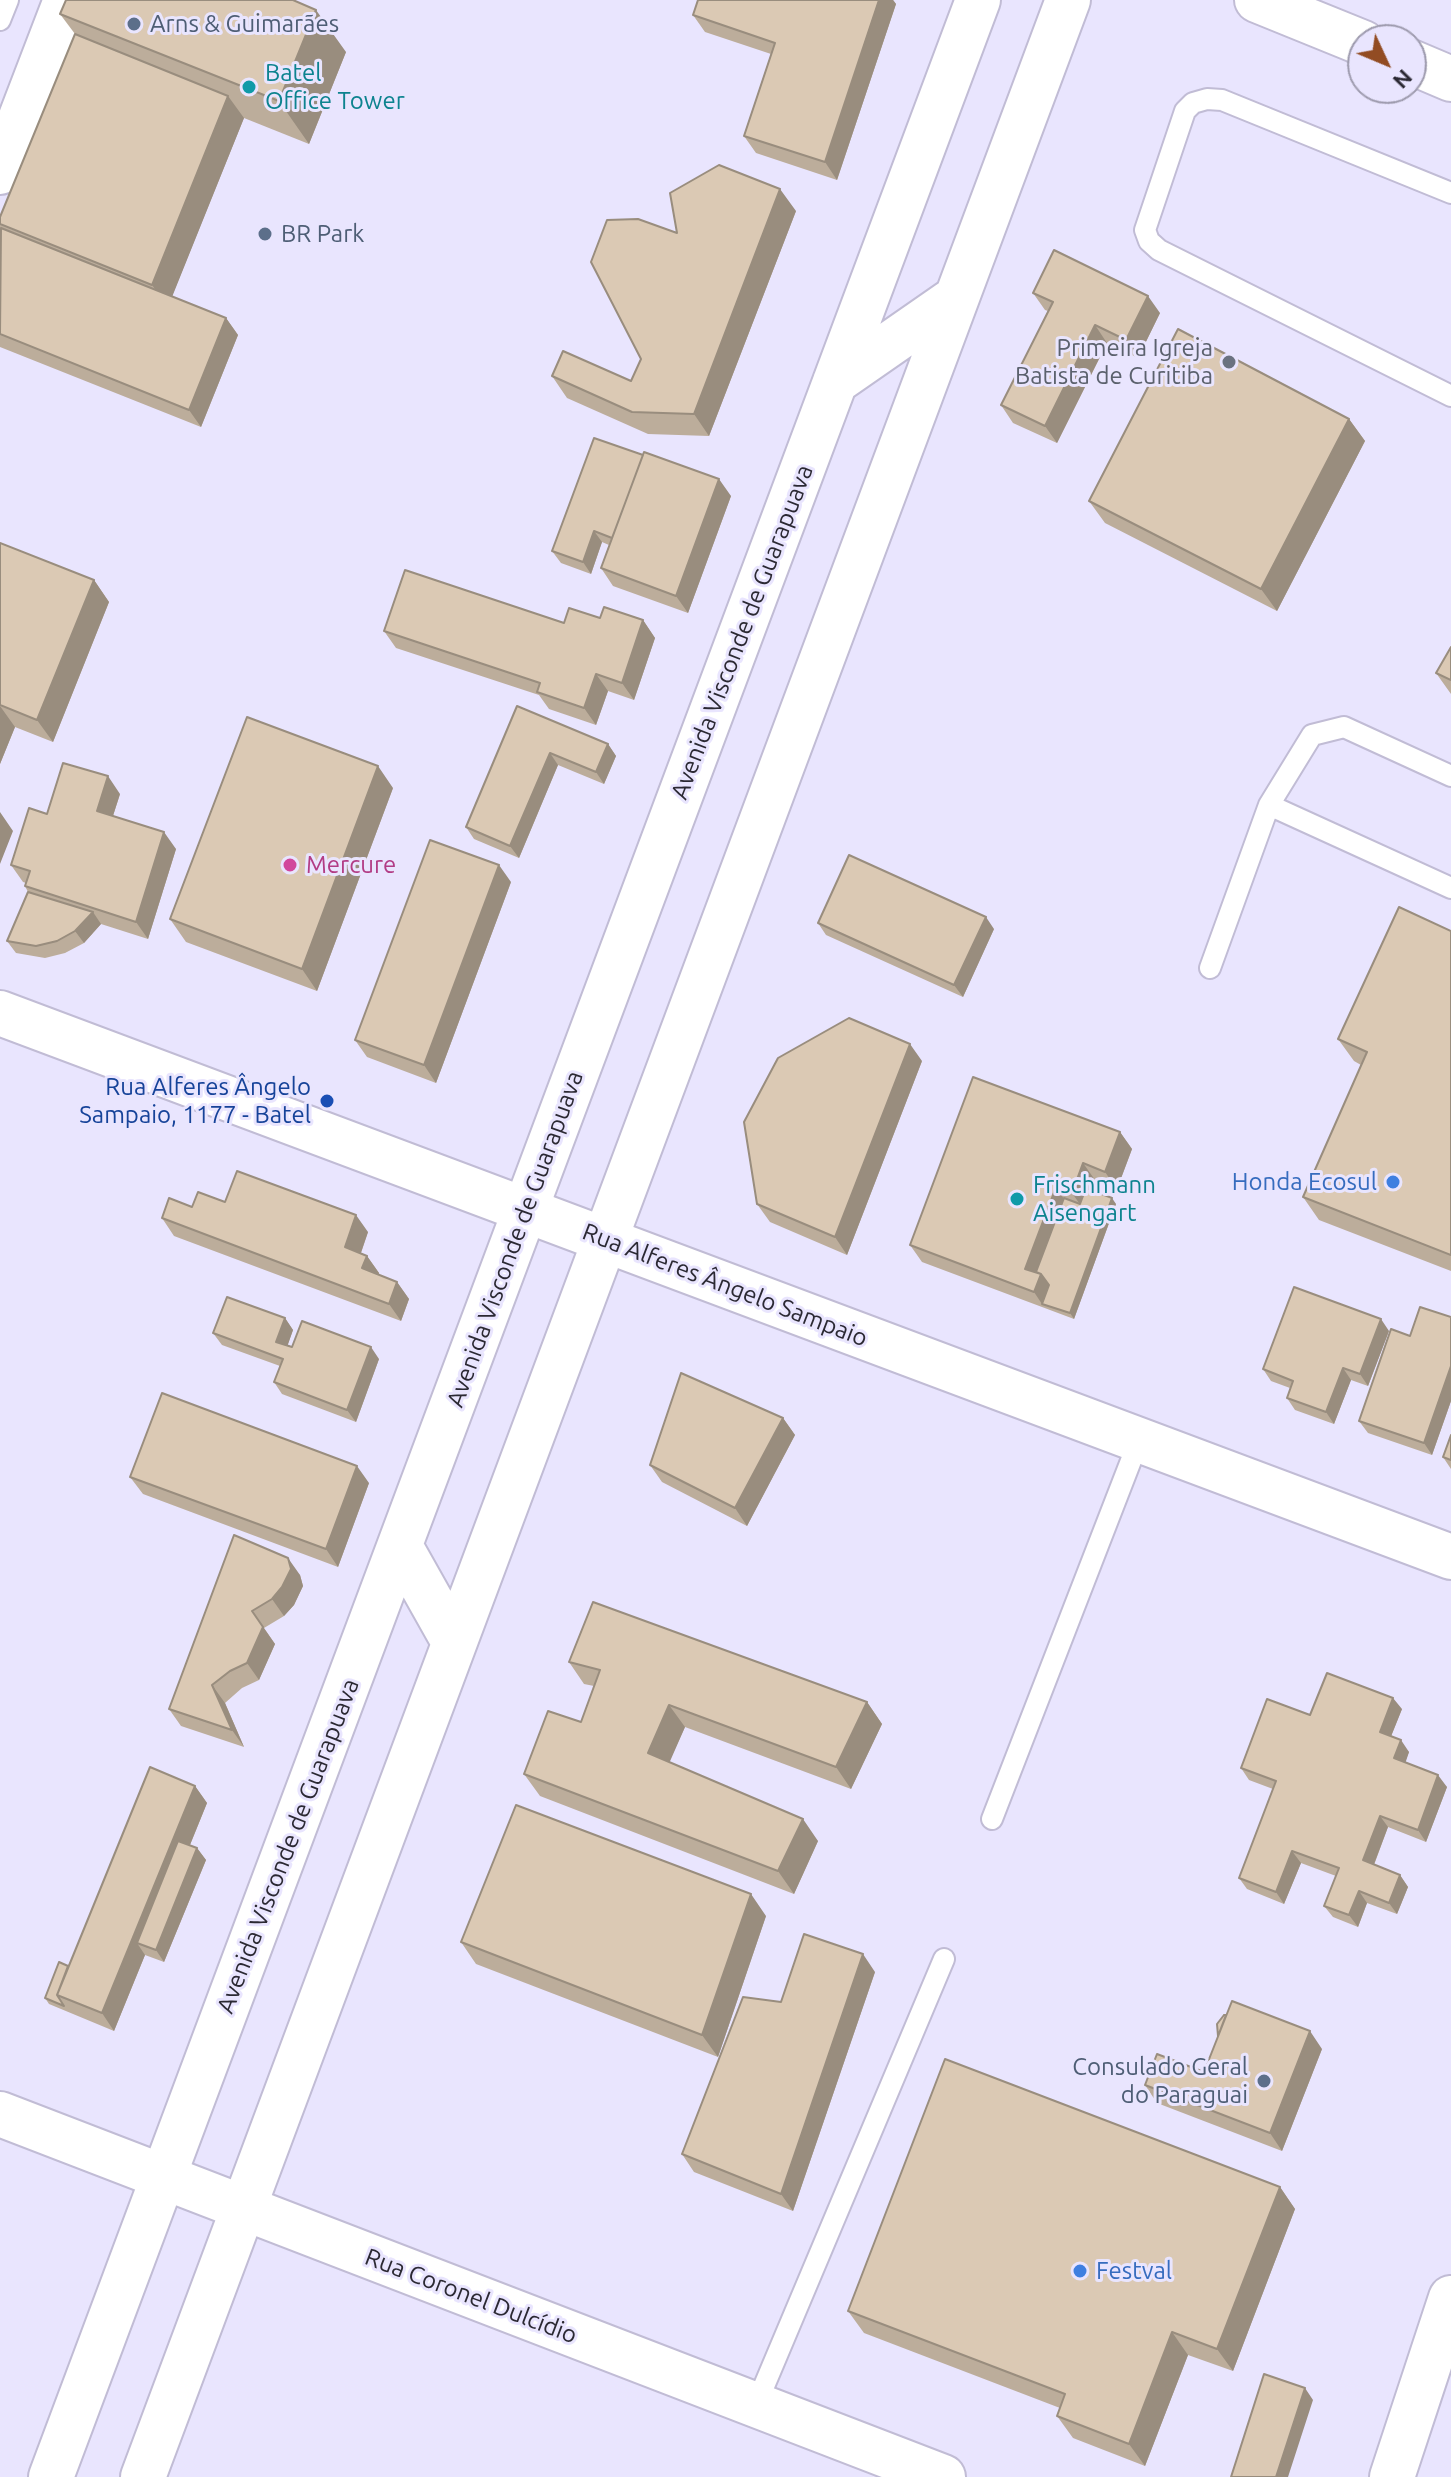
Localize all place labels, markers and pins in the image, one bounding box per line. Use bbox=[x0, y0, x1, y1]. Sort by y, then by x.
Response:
place label: Arns & Guimarães bbox=[150, 10, 339, 38]
marker: Arns & Guimarães bbox=[125, 15, 143, 33]
place label: Batel Office Tower bbox=[265, 59, 405, 115]
marker: Batel Office Tower bbox=[240, 78, 258, 96]
place label: BR Park bbox=[281, 220, 364, 248]
marker: BR Park bbox=[256, 225, 274, 243]
place label: Primeira Igreja Batista de Curitiba bbox=[1015, 334, 1213, 390]
marker: Primeira Igreja Batista de Curitiba bbox=[1220, 353, 1238, 371]
place label: Mercure bbox=[306, 851, 396, 879]
marker: Mercure bbox=[281, 856, 299, 874]
place label: Rua Alferes Ângelo Sampaio, 1177 - Batel bbox=[79, 1073, 311, 1129]
marker: Rua Alferes Ângelo Sampaio, 1177 - Batel bbox=[318, 1092, 336, 1110]
place label: Honda Ecosul bbox=[1232, 1168, 1377, 1196]
place label: Frischmann Aisengart bbox=[1033, 1171, 1156, 1227]
marker: Honda Ecosul bbox=[1384, 1173, 1402, 1191]
marker: Frischmann Aisengart bbox=[1008, 1190, 1026, 1208]
place label: Consulado Geral do Paraguai bbox=[1072, 2053, 1248, 2109]
marker: Consulado Geral do Paraguai bbox=[1255, 2072, 1273, 2090]
place label: Festval bbox=[1096, 2257, 1172, 2285]
marker: Festval bbox=[1071, 2262, 1089, 2280]

